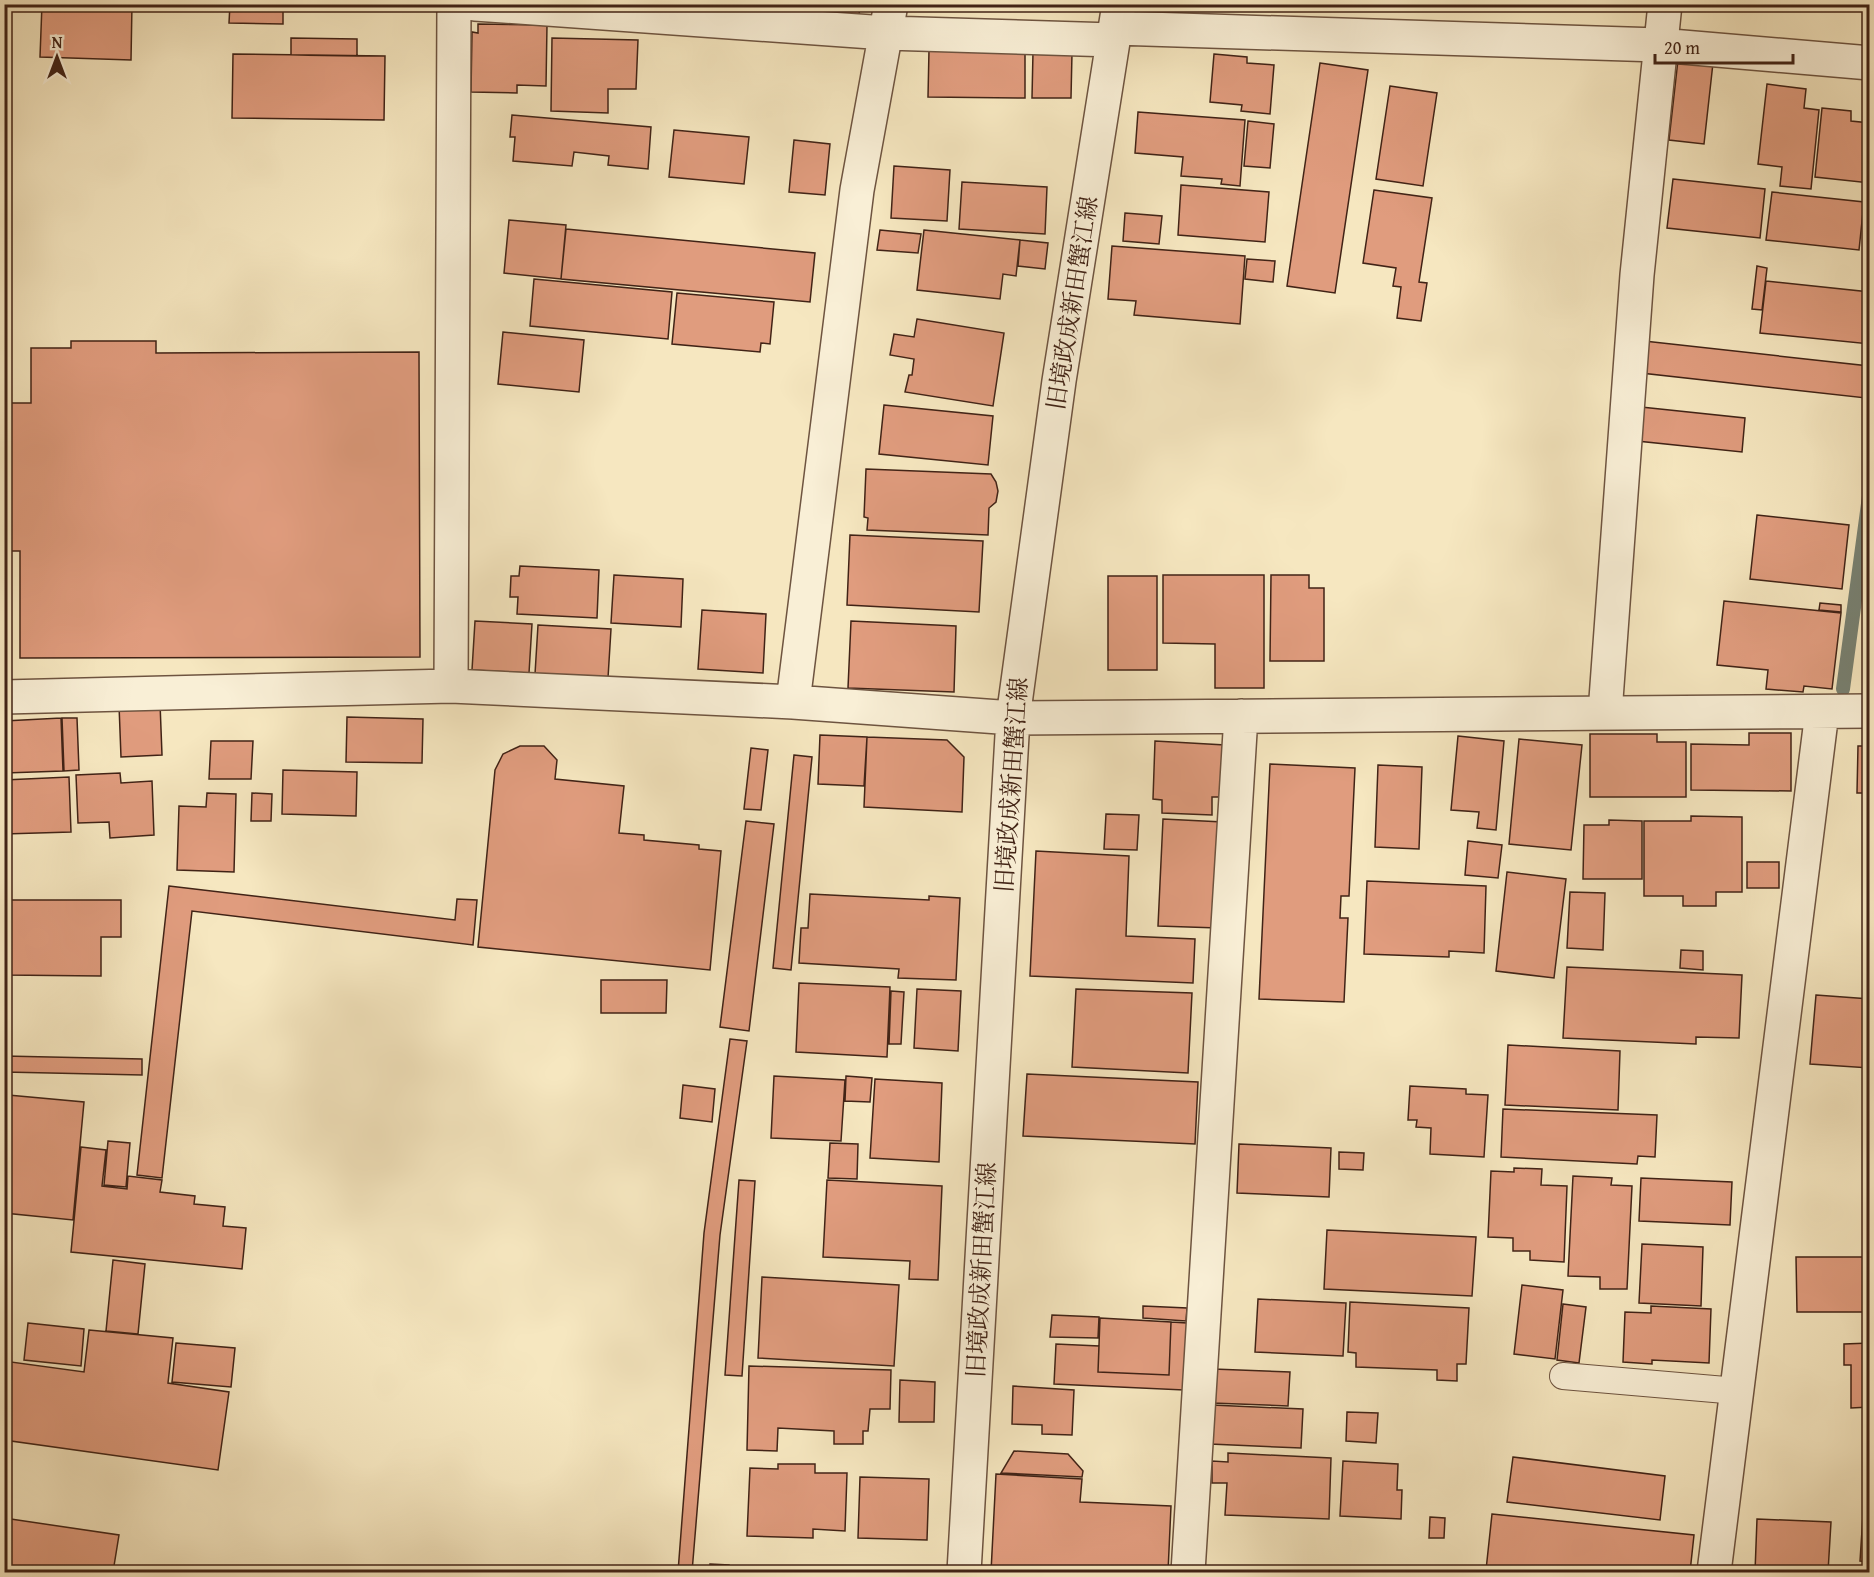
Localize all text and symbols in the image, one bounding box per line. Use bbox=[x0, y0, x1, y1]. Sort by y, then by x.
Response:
north arrow bbox=[27, 27, 87, 87]
scale bar bbox=[1655, 27, 1793, 65]
text: N bbox=[52, 30, 63, 54]
text: 20 m bbox=[1664, 34, 1700, 61]
street label: 旧境政成新田蟹江線 bbox=[1038, 194, 1106, 412]
street label: 旧境政成新田蟹江線 bbox=[986, 676, 1036, 894]
street label: 旧境政成新田蟹江線 bbox=[958, 1161, 1004, 1379]

